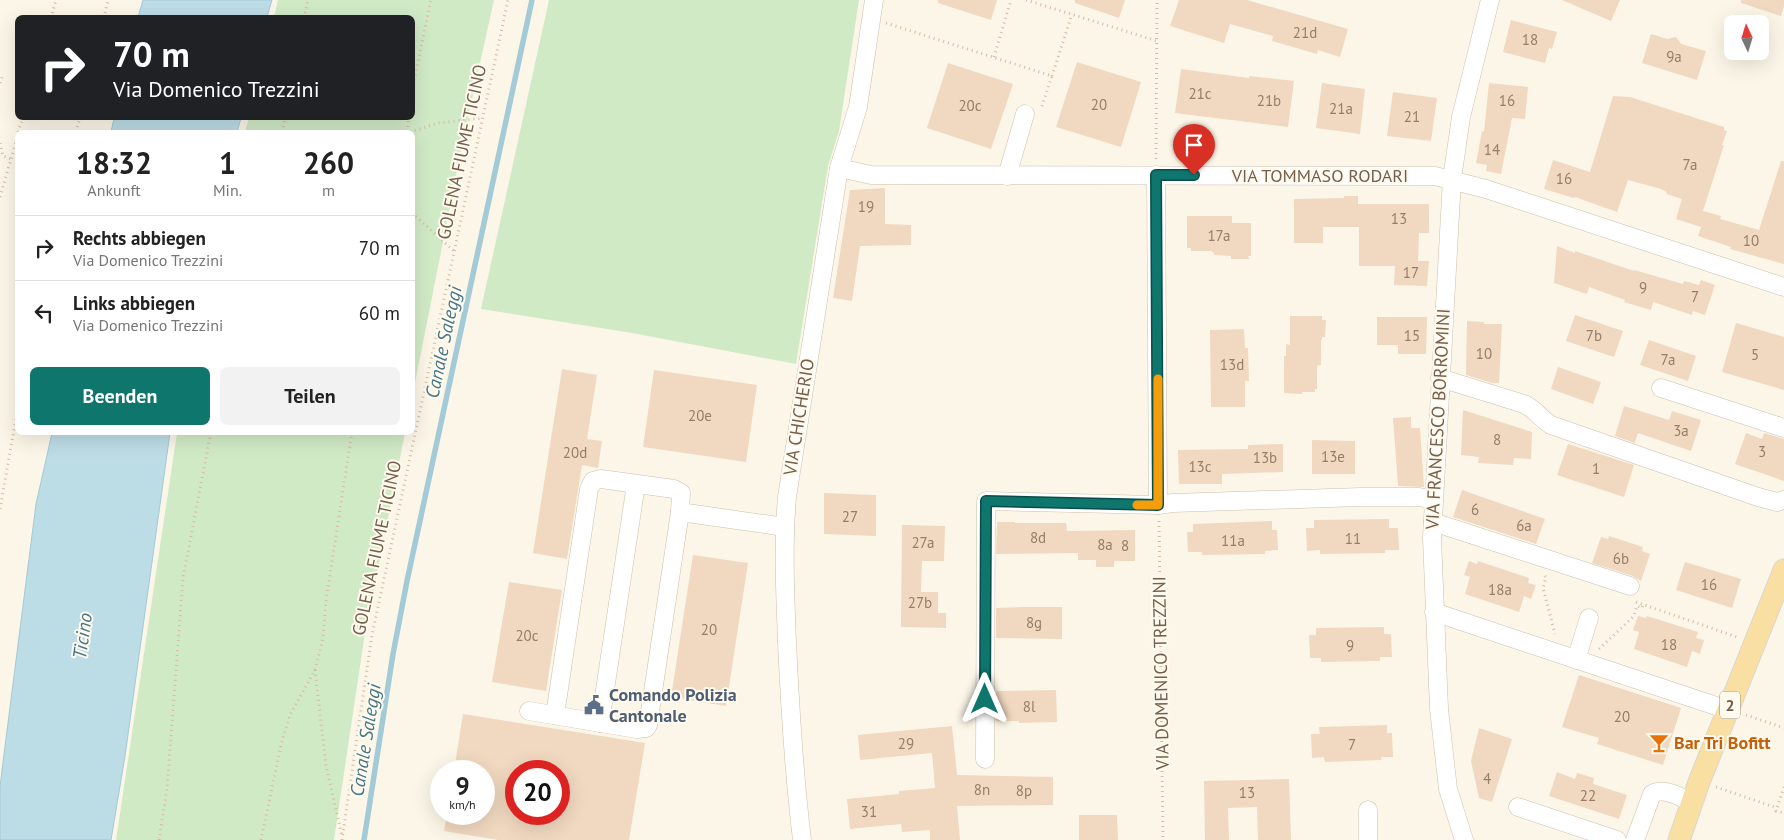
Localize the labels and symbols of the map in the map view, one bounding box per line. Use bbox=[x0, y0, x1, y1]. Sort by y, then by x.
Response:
north arrow bbox=[1724, 15, 1769, 60]
house number: 21d bbox=[1293, 23, 1317, 42]
house number: 18 bbox=[1522, 30, 1538, 49]
house number: 9a bbox=[1666, 47, 1682, 66]
street label: GOLENA FIUME TICINO bbox=[432, 62, 491, 242]
house number: 21c bbox=[1188, 84, 1212, 103]
house number: 21b bbox=[1257, 91, 1281, 110]
house number: 16 bbox=[1499, 91, 1515, 110]
house number: 20 bbox=[1091, 95, 1107, 114]
house number: 20c bbox=[958, 96, 982, 115]
house number: 21a bbox=[1329, 99, 1353, 118]
house number: 21 bbox=[1404, 107, 1420, 126]
pin bbox=[1173, 124, 1215, 175]
house number: 14 bbox=[1484, 140, 1500, 159]
house number: 7a bbox=[1683, 155, 1697, 174]
street label: VIA TOMMASO RODARI bbox=[1231, 164, 1408, 187]
house number: 16 bbox=[1556, 169, 1572, 188]
house number: 19 bbox=[858, 197, 874, 216]
house number: 13 bbox=[1391, 209, 1407, 228]
house number: 17a bbox=[1207, 226, 1231, 245]
house number: 10 bbox=[1743, 231, 1759, 250]
house number: 17 bbox=[1403, 263, 1419, 282]
house number: 9 bbox=[1639, 278, 1647, 297]
water label: Canale Saleggi bbox=[419, 283, 467, 400]
house number: 7 bbox=[1691, 287, 1699, 306]
street label: VIA FRANCESCO BORROMINI bbox=[1420, 308, 1455, 531]
house number: 15 bbox=[1404, 326, 1420, 345]
house number: 7b bbox=[1586, 326, 1602, 345]
house number: 10 bbox=[1476, 344, 1492, 363]
house number: 5 bbox=[1751, 345, 1759, 364]
house number: 7a bbox=[1661, 350, 1675, 369]
house number: 13d bbox=[1220, 355, 1244, 374]
street label: VIA CHICHERIO bbox=[778, 357, 819, 478]
house number: 20e bbox=[688, 406, 712, 425]
house number: 3a bbox=[1673, 421, 1689, 440]
house number: 8 bbox=[1493, 430, 1501, 449]
house number: 3 bbox=[1758, 442, 1766, 461]
house number: 20d bbox=[563, 443, 587, 462]
house number: 13e bbox=[1321, 447, 1345, 466]
house number: 13b bbox=[1253, 448, 1277, 467]
house number: 13c bbox=[1188, 457, 1212, 476]
street label: GOLENA FIUME TICINO bbox=[347, 458, 406, 638]
house number: 1 bbox=[1592, 459, 1600, 478]
house number: 6 bbox=[1471, 500, 1479, 519]
house number: 27 bbox=[842, 507, 858, 526]
house number: 6a bbox=[1516, 516, 1532, 535]
house number: 8d bbox=[1030, 528, 1046, 547]
house number: 11 bbox=[1345, 529, 1361, 548]
house number: 11a bbox=[1221, 531, 1245, 550]
house number: 27a bbox=[911, 533, 935, 552]
house number: 8a bbox=[1097, 535, 1113, 554]
house number: 8 bbox=[1121, 536, 1129, 555]
house number: 6b bbox=[1613, 549, 1629, 568]
house number: 16 bbox=[1701, 575, 1717, 594]
street label: VIA DOMENICO TREZZINI bbox=[1147, 576, 1174, 771]
house number: 18a bbox=[1488, 580, 1512, 599]
house number: 27b bbox=[908, 593, 932, 612]
water label: Ticino bbox=[67, 611, 97, 661]
house number: 8g bbox=[1026, 613, 1042, 632]
house number: 20 bbox=[701, 620, 717, 639]
house number: 20c bbox=[515, 626, 539, 645]
house number: 18 bbox=[1661, 635, 1677, 654]
house number: 9 bbox=[1346, 636, 1354, 655]
position arrow bbox=[958, 672, 1010, 724]
water label: Canale Saleggi bbox=[344, 681, 386, 798]
place label: Comando Polizia Cantonale bbox=[609, 683, 737, 727]
road number: 2 bbox=[1720, 692, 1740, 718]
public building icon: Comando Polizia Cantonale bbox=[583, 694, 605, 716]
house number: 8l bbox=[1023, 697, 1036, 716]
house number: 20 bbox=[1614, 707, 1630, 726]
place label: Bar Tri Bofitt bbox=[1674, 731, 1771, 754]
bar icon: Bar Tri Bofitt bbox=[1648, 732, 1670, 754]
house number: 29 bbox=[898, 734, 914, 753]
house number: 7 bbox=[1348, 735, 1356, 754]
speed limit sign: 20 bbox=[505, 760, 570, 825]
house number: 4 bbox=[1483, 769, 1491, 788]
house number: 8n bbox=[974, 780, 990, 799]
house number: 8p bbox=[1016, 781, 1032, 800]
house number: 13 bbox=[1239, 783, 1255, 802]
house number: 22 bbox=[1580, 786, 1596, 805]
house number: 31 bbox=[861, 802, 877, 821]

